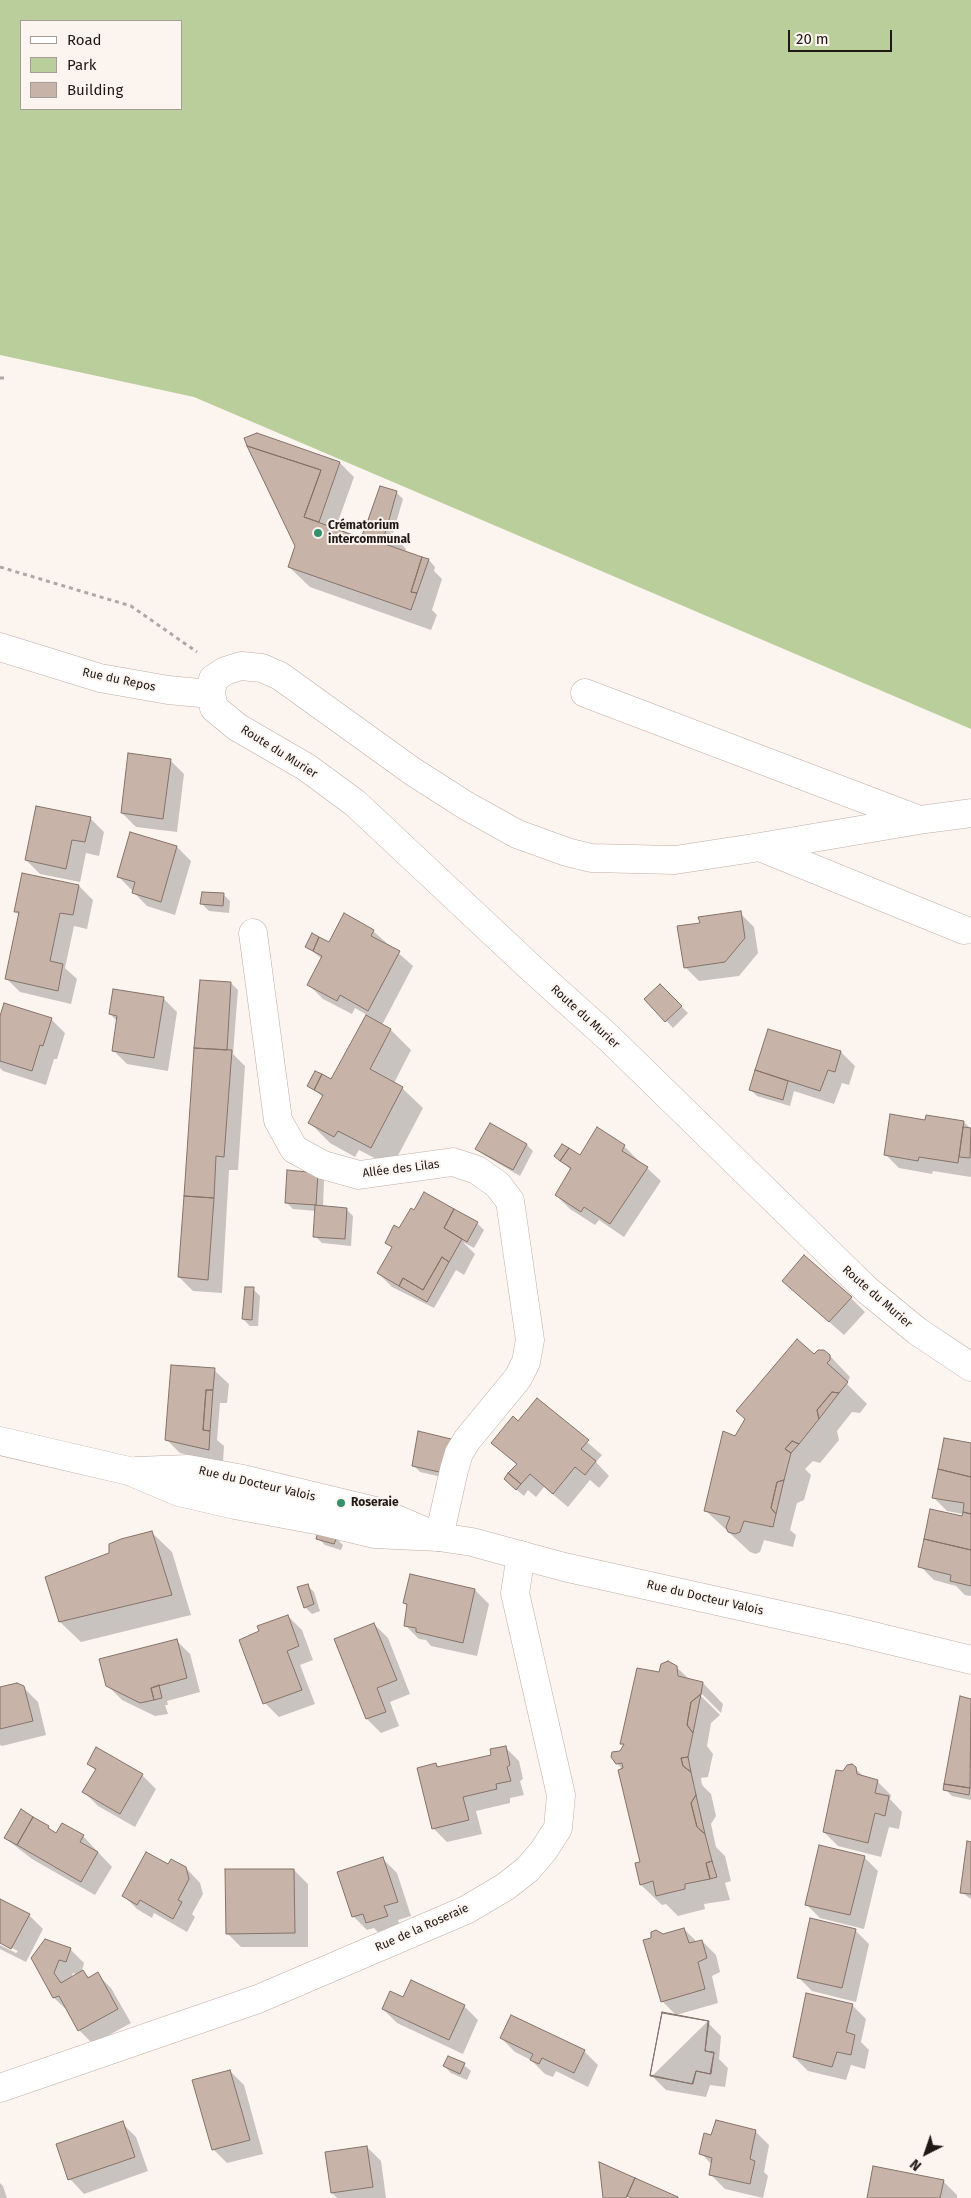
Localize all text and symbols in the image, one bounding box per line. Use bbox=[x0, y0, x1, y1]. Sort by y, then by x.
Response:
legend bbox=[20, 20, 182, 110]
scale bar bbox=[791, 20, 895, 52]
text: 20 m bbox=[796, 30, 829, 48]
text: Road bbox=[67, 31, 102, 49]
text: Park bbox=[67, 56, 97, 74]
text: Building bbox=[67, 81, 123, 99]
place label: Crématorium intercommunal bbox=[328, 519, 410, 547]
marker: Crématorium intercommunal bbox=[312, 527, 324, 539]
street label: Rue du Repos bbox=[81, 665, 157, 695]
street label: Route du Murier bbox=[238, 723, 320, 781]
street label: Route du Murier bbox=[548, 982, 622, 1052]
street label: Allée des Lilas bbox=[362, 1157, 440, 1181]
street label: Route du Murier bbox=[839, 1263, 915, 1331]
street label: Rue du Docteur Valois bbox=[197, 1464, 317, 1504]
place label: Roseraie bbox=[351, 1496, 399, 1510]
marker: Roseraie bbox=[335, 1497, 347, 1509]
street label: Rue du Docteur Valois bbox=[645, 1578, 765, 1618]
street label: Rue de la Roseraie bbox=[373, 1901, 471, 1955]
north arrow bbox=[901, 2128, 951, 2178]
text: N bbox=[907, 2155, 925, 2174]

